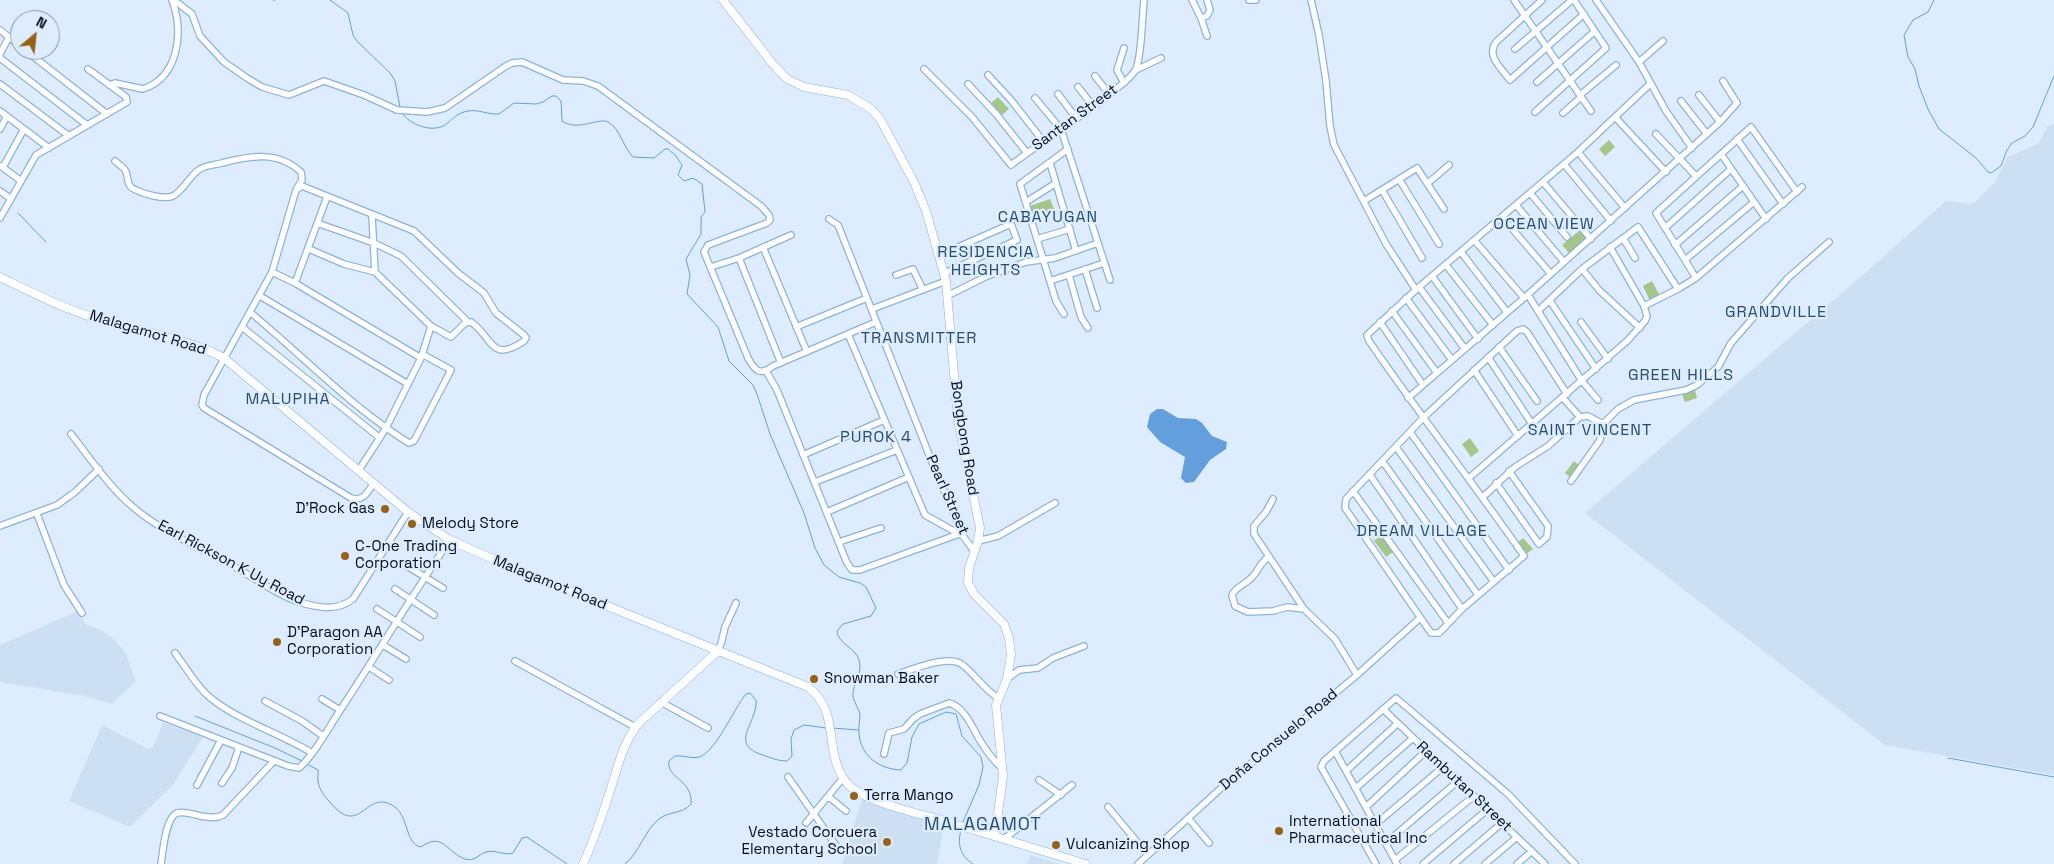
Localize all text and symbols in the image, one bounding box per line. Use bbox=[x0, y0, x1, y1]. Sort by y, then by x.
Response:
north arrow bbox=[10, 10, 60, 60]
text: N bbox=[33, 12, 50, 33]
street label: Santan Street bbox=[1029, 81, 1121, 155]
district label: CABAYUGAN bbox=[997, 208, 1099, 228]
district label: OCEAN VIEW bbox=[1492, 215, 1596, 235]
district label: RESIDENCIA HEIGHTS bbox=[936, 243, 1036, 281]
district label: GRANDVILLE bbox=[1724, 303, 1828, 323]
street label: Malagamot Road bbox=[87, 307, 209, 359]
district label: TRANSMITTER bbox=[859, 329, 979, 349]
district label: GREEN HILLS bbox=[1627, 366, 1735, 386]
street label: Bongbong Road bbox=[946, 379, 982, 497]
district label: MALUPIHA bbox=[244, 390, 332, 410]
district label: SAINT VINCENT bbox=[1526, 421, 1654, 441]
district label: PUROK 4 bbox=[839, 428, 913, 448]
street label: Pearl Street bbox=[921, 452, 973, 538]
place label: D'Rock Gas bbox=[295, 500, 375, 518]
marker: D'Rock Gas bbox=[379, 503, 391, 515]
place label: Melody Store bbox=[422, 515, 519, 533]
street label: Earl Rickson K Uy Road bbox=[155, 517, 307, 609]
marker: Melody Store bbox=[406, 518, 418, 530]
district label: DREAM VILLAGE bbox=[1355, 522, 1489, 542]
place label: C-One Trading Corporation bbox=[355, 538, 457, 573]
marker: C-One Trading Corporation bbox=[339, 550, 351, 562]
street label: Malagamot Road bbox=[490, 552, 610, 614]
place label: D'Paragon AA Corporation bbox=[287, 624, 383, 659]
marker: D'Paragon AA Corporation bbox=[271, 636, 283, 648]
place label: Snowman Baker bbox=[824, 670, 939, 688]
marker: Snowman Baker bbox=[808, 673, 820, 685]
street label: Doña Consuelo Road bbox=[1216, 685, 1342, 795]
street label: Rambutan Street bbox=[1412, 738, 1516, 836]
place label: Terra Mango bbox=[864, 787, 953, 805]
marker: Terra Mango bbox=[848, 790, 860, 802]
place label: International Pharmaceutical Inc bbox=[1289, 813, 1427, 848]
district label: MALAGAMOT bbox=[923, 814, 1043, 836]
place label: Vestado Corcuera Elementary School bbox=[741, 824, 877, 859]
marker: International Pharmaceutical Inc bbox=[1273, 825, 1285, 837]
marker: Vestado Corcuera Elementary School bbox=[881, 836, 893, 848]
place label: Vulcanizing Shop bbox=[1066, 836, 1190, 854]
marker: Vulcanizing Shop bbox=[1050, 839, 1062, 851]

